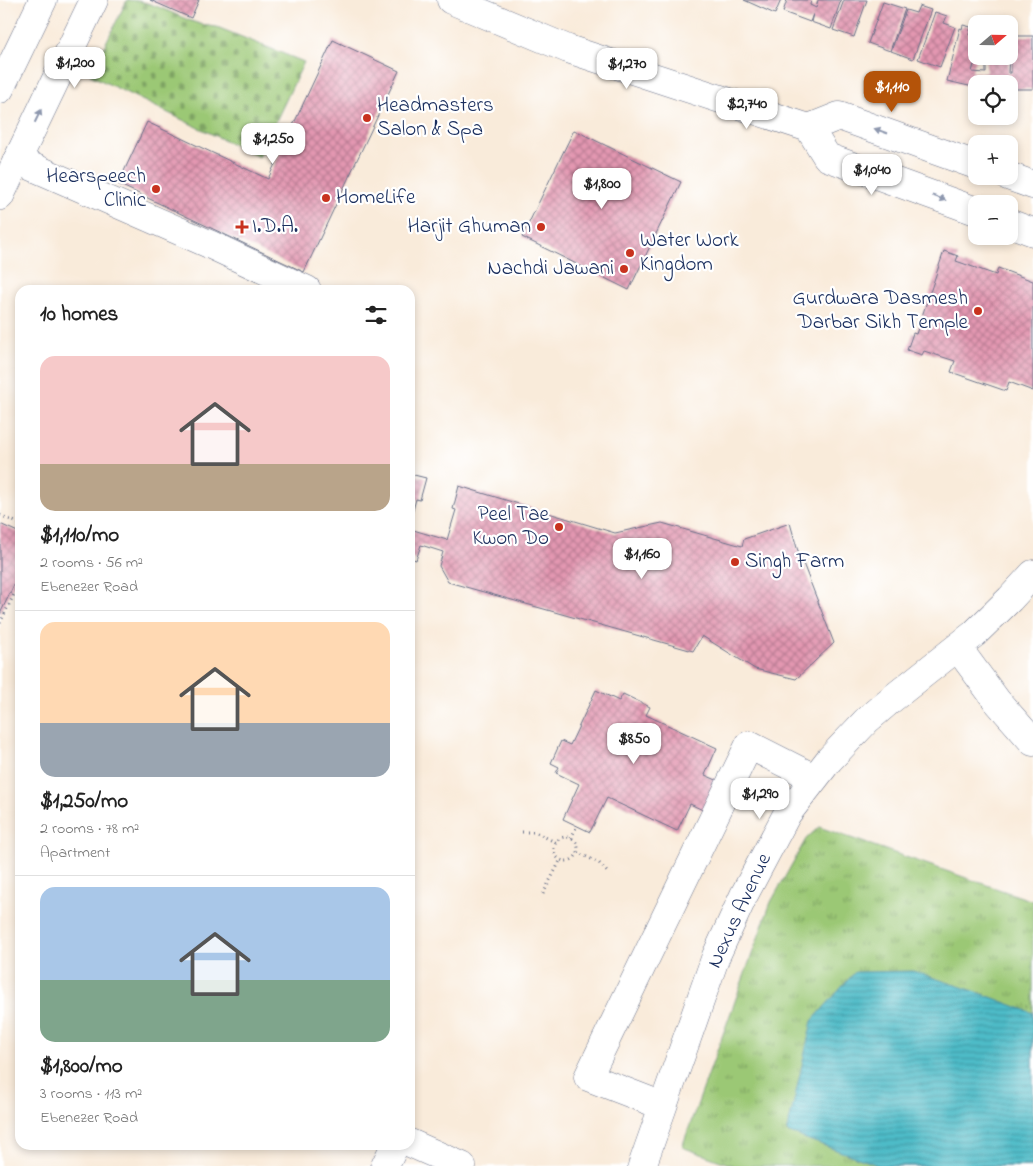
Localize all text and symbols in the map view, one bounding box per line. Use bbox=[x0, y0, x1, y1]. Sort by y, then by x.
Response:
north arrow bbox=[968, 15, 1018, 65]
map controls bbox=[968, 15, 1018, 245]
pin: $1,200 bbox=[34, 46, 116, 89]
pin: $1,270 bbox=[586, 48, 668, 90]
text: $1,200 bbox=[55, 51, 95, 75]
text: $1,270 bbox=[608, 52, 646, 76]
pin: $1,110 bbox=[851, 70, 933, 113]
text: $1,110 bbox=[875, 75, 909, 99]
button: locate bbox=[968, 75, 1018, 125]
pin: $2,740 bbox=[706, 88, 788, 130]
place label: Headmasters Salon & Spa bbox=[377, 91, 494, 145]
text: $2,740 bbox=[727, 92, 767, 116]
one-way arrow bbox=[34, 109, 42, 123]
marker: Headmasters Salon & Spa bbox=[361, 112, 373, 124]
pin: $1,250 bbox=[232, 122, 314, 165]
text: $1,250 bbox=[252, 127, 294, 151]
one-way arrow bbox=[873, 127, 888, 135]
button: + bbox=[968, 135, 1018, 185]
pin: $1,040 bbox=[831, 154, 913, 196]
text: $1,040 bbox=[853, 158, 891, 182]
place label: Hearspeech Clinic bbox=[46, 162, 147, 216]
pin: $1,800 bbox=[561, 168, 643, 210]
text: $1,800 bbox=[583, 172, 621, 196]
marker: Hearspeech Clinic bbox=[150, 183, 162, 195]
place label: HomeLife bbox=[336, 183, 416, 213]
marker: HomeLife bbox=[320, 192, 332, 204]
one-way arrow bbox=[932, 194, 947, 202]
button: − bbox=[968, 195, 1018, 245]
place label: I.D.A. bbox=[252, 212, 298, 242]
place label: Harjit Ghuman bbox=[408, 212, 531, 242]
marker: I.D.A. bbox=[236, 221, 248, 233]
marker: Harjit Ghuman bbox=[535, 221, 547, 233]
place label: Water Work Kingdom bbox=[640, 226, 740, 282]
marker: Water Work Kingdom bbox=[624, 247, 636, 259]
place label: Nachdi Jawani bbox=[488, 254, 614, 284]
marker: Nachdi Jawani bbox=[618, 263, 630, 275]
place label: Gurdwara Dasmesh Darbar Sikh Temple bbox=[793, 284, 969, 338]
text: 10 homes bbox=[40, 300, 118, 330]
icon: filters bbox=[362, 301, 390, 329]
marker: Gurdwara Dasmesh Darbar Sikh Temple bbox=[972, 305, 984, 317]
icon: home bbox=[170, 389, 260, 479]
place label: Peel Tae Kwon Do bbox=[472, 500, 550, 554]
text: $1,110/mo bbox=[40, 521, 119, 551]
marker: Peel Tae Kwon Do bbox=[553, 521, 565, 533]
pin: $1,160 bbox=[601, 538, 683, 580]
text: $1,160 bbox=[624, 542, 660, 566]
place label: Singh Farm bbox=[745, 547, 844, 579]
text: 2 rooms · 56 m² bbox=[40, 551, 143, 575]
marker: Singh Farm bbox=[729, 556, 741, 568]
text: Ebenezer Road bbox=[40, 575, 138, 599]
icon: home bbox=[170, 654, 260, 744]
pin: $850 bbox=[604, 722, 664, 765]
text: $850 bbox=[618, 727, 650, 751]
pin: $1,290 bbox=[719, 778, 801, 820]
text: $1,290 bbox=[741, 782, 779, 806]
text: $1,250/mo bbox=[40, 787, 128, 817]
text: 2 rooms · 78 m² bbox=[40, 817, 139, 841]
text: Apartment bbox=[40, 841, 110, 865]
street label: Nexus Avenue bbox=[700, 848, 780, 973]
icon: home bbox=[170, 919, 260, 1009]
text: $1,800/mo bbox=[40, 1052, 123, 1082]
text: 3 rooms · 113 m² bbox=[40, 1082, 142, 1106]
text: Ebenezer Road bbox=[40, 1106, 138, 1130]

